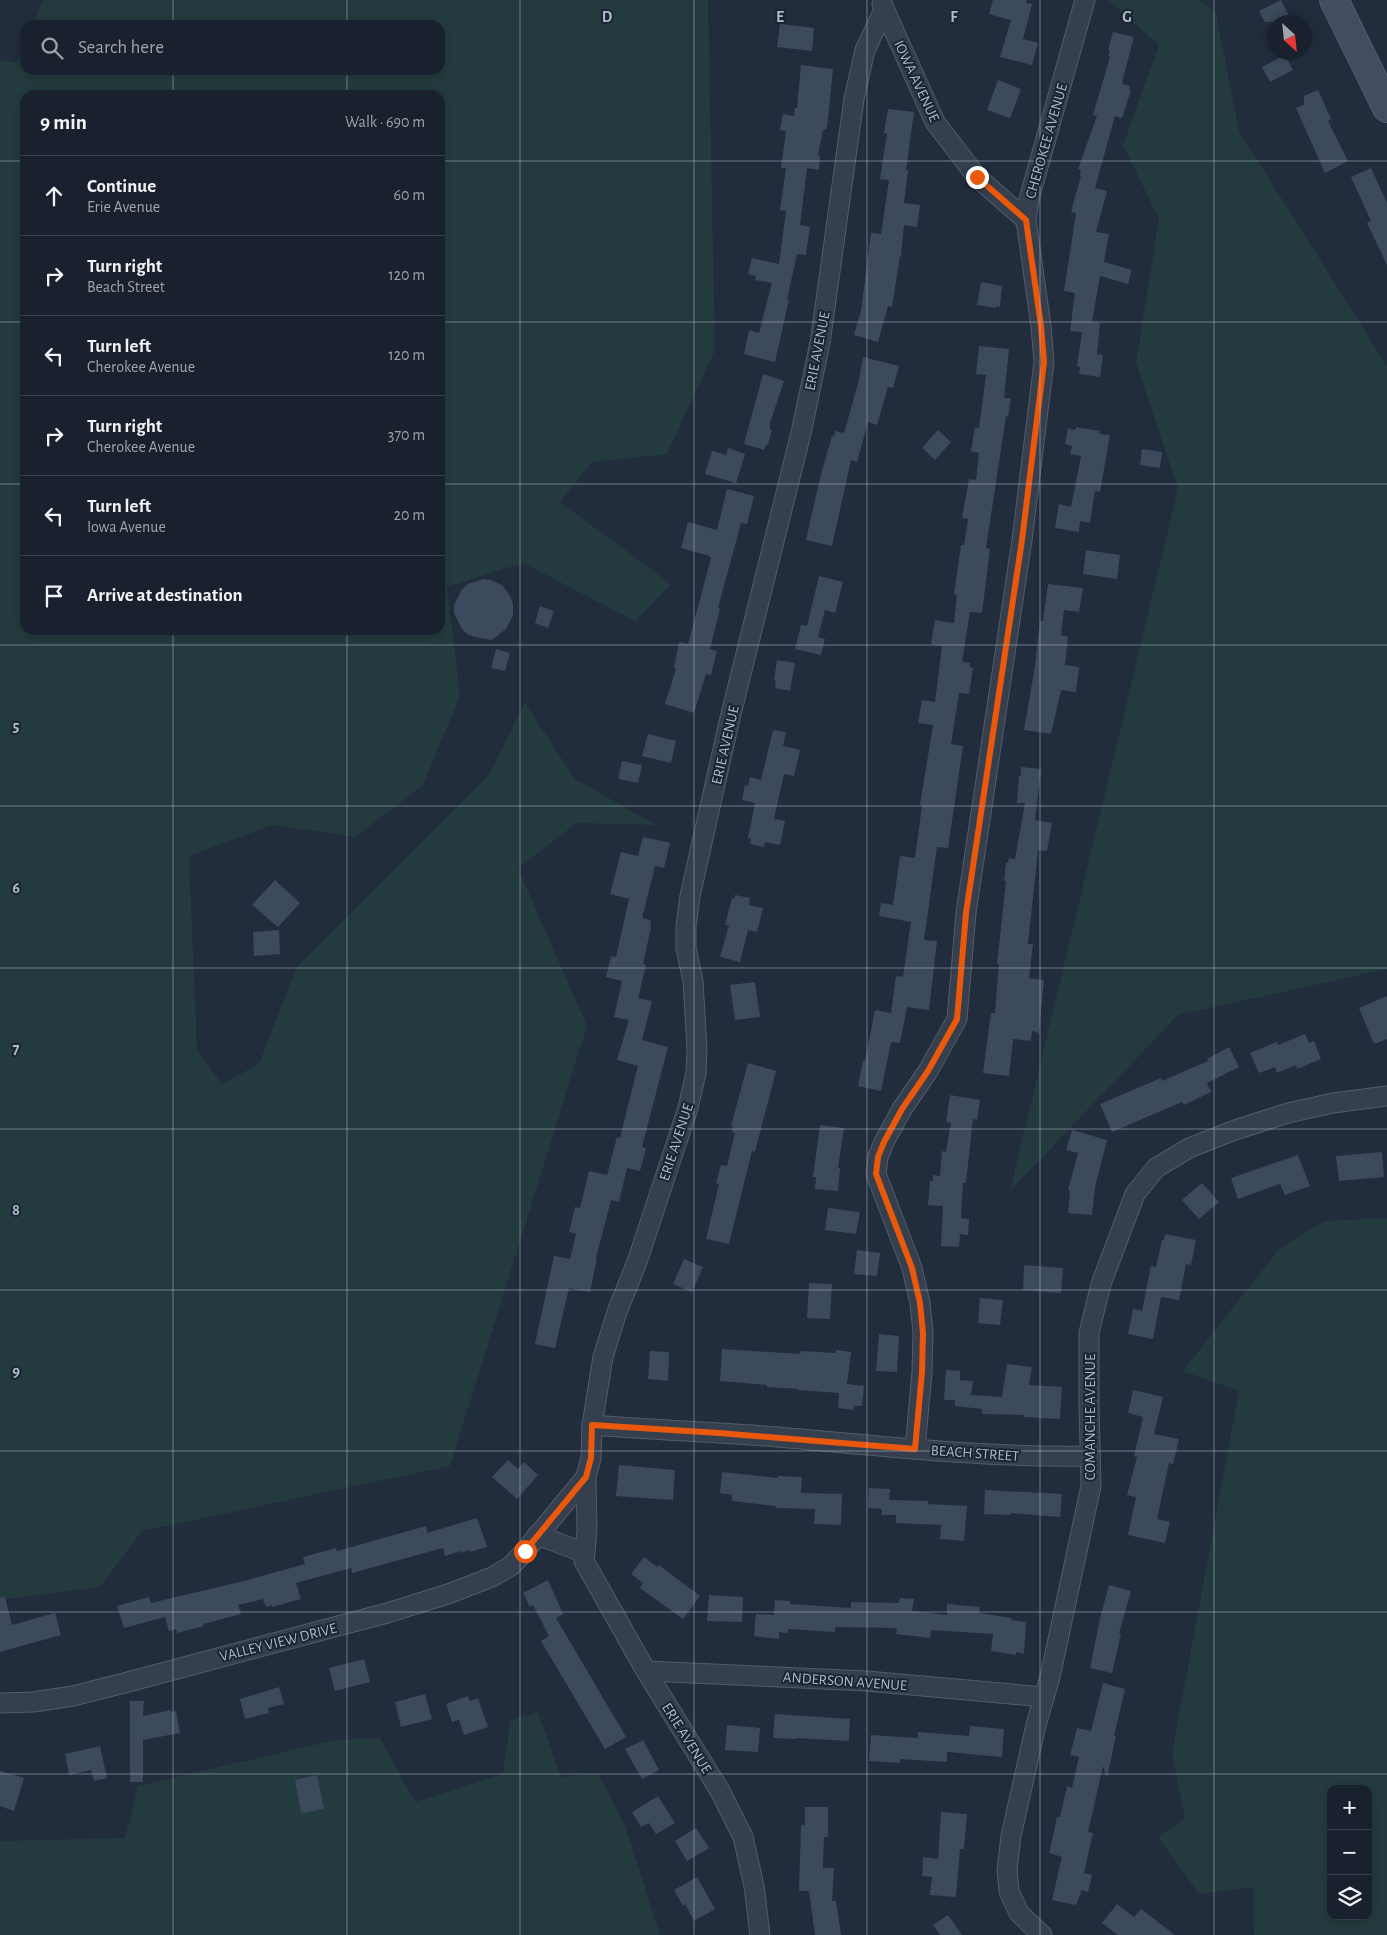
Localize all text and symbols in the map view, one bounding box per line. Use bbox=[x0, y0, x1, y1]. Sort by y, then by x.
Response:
text: D bbox=[602, 9, 613, 25]
text: E bbox=[776, 9, 784, 25]
text: F bbox=[950, 9, 958, 25]
text: G bbox=[1122, 9, 1132, 25]
north arrow bbox=[1267, 15, 1312, 60]
search box bbox=[20, 20, 445, 75]
icon: search bbox=[38, 34, 66, 62]
text: Search here bbox=[78, 38, 164, 57]
street label: IOWA AVENUE bbox=[891, 38, 942, 124]
street label: CHEROKEE AVENUE bbox=[1023, 82, 1070, 200]
text: 9 min bbox=[40, 112, 87, 133]
text: Walk · 690 m bbox=[345, 114, 425, 130]
route end bbox=[966, 166, 989, 189]
text: Continue bbox=[87, 177, 156, 196]
icon: ahead bbox=[40, 182, 68, 210]
text: 60 m bbox=[394, 187, 425, 203]
text: Erie Avenue bbox=[87, 199, 160, 215]
text: Turn right bbox=[87, 257, 162, 276]
icon: right bbox=[40, 262, 68, 290]
text: 120 m bbox=[388, 267, 425, 283]
text: Beach Street bbox=[87, 279, 165, 295]
street label: ERIE AVENUE bbox=[802, 310, 833, 392]
text: Turn left bbox=[87, 337, 151, 356]
icon: left bbox=[40, 342, 68, 370]
text: 120 m bbox=[388, 347, 425, 363]
text: Cherokee Avenue bbox=[87, 359, 195, 375]
text: Turn right bbox=[87, 417, 162, 436]
icon: right bbox=[40, 422, 68, 450]
text: 370 m bbox=[388, 427, 425, 443]
text: Cherokee Avenue bbox=[87, 439, 195, 455]
text: Turn left bbox=[87, 497, 151, 516]
icon: left bbox=[40, 502, 68, 530]
text: 20 m bbox=[394, 507, 425, 523]
text: Iowa Avenue bbox=[87, 519, 166, 535]
icon: arrive bbox=[40, 582, 68, 610]
text: Arrive at destination bbox=[87, 586, 243, 605]
street label: ERIE AVENUE bbox=[709, 704, 742, 786]
text: 5 bbox=[13, 718, 20, 734]
text: 6 bbox=[12, 880, 20, 896]
text: 7 bbox=[13, 1041, 20, 1057]
street label: ERIE AVENUE bbox=[657, 1102, 696, 1183]
text: 8 bbox=[12, 1202, 20, 1218]
street label: COMANCHE AVENUE bbox=[1083, 1354, 1098, 1480]
text: 9 bbox=[12, 1363, 20, 1379]
street label: BEACH STREET bbox=[930, 1443, 1020, 1464]
route start bbox=[514, 1540, 537, 1563]
street label: VALLEY VIEW DRIVE bbox=[218, 1621, 338, 1664]
street label: ANDERSON AVENUE bbox=[782, 1670, 908, 1693]
street label: ERIE AVENUE bbox=[659, 1700, 714, 1776]
map controls bbox=[1327, 1785, 1372, 1920]
button: + bbox=[1327, 1785, 1372, 1830]
button: − bbox=[1327, 1830, 1372, 1875]
button: layers bbox=[1327, 1875, 1372, 1920]

